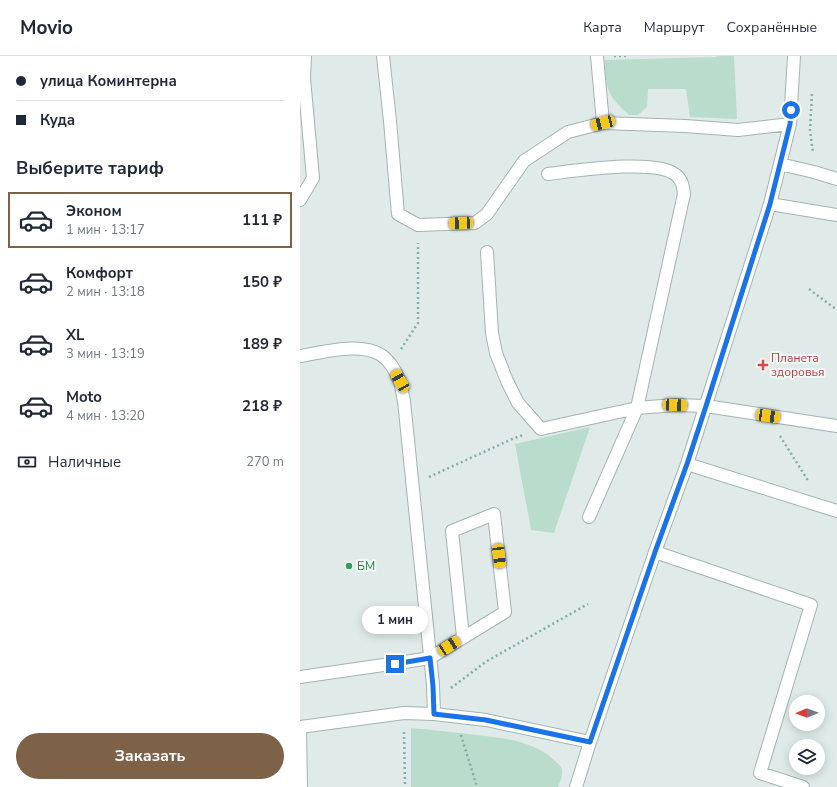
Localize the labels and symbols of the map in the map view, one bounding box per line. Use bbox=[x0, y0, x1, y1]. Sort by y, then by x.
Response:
route start bbox=[782, 101, 800, 119]
car bbox=[590, 114, 616, 132]
car bbox=[449, 217, 473, 229]
place label: Планета здоровья bbox=[771, 350, 824, 380]
marker: Планета здоровья bbox=[758, 360, 768, 370]
car bbox=[389, 368, 411, 394]
car bbox=[663, 399, 687, 411]
car bbox=[755, 408, 781, 424]
car bbox=[492, 543, 506, 569]
place label: БМ bbox=[357, 558, 375, 574]
marker: БМ bbox=[344, 561, 354, 571]
callout: 1 мин bbox=[362, 606, 428, 634]
car bbox=[436, 634, 462, 658]
route end bbox=[386, 655, 404, 673]
north arrow bbox=[789, 695, 825, 731]

